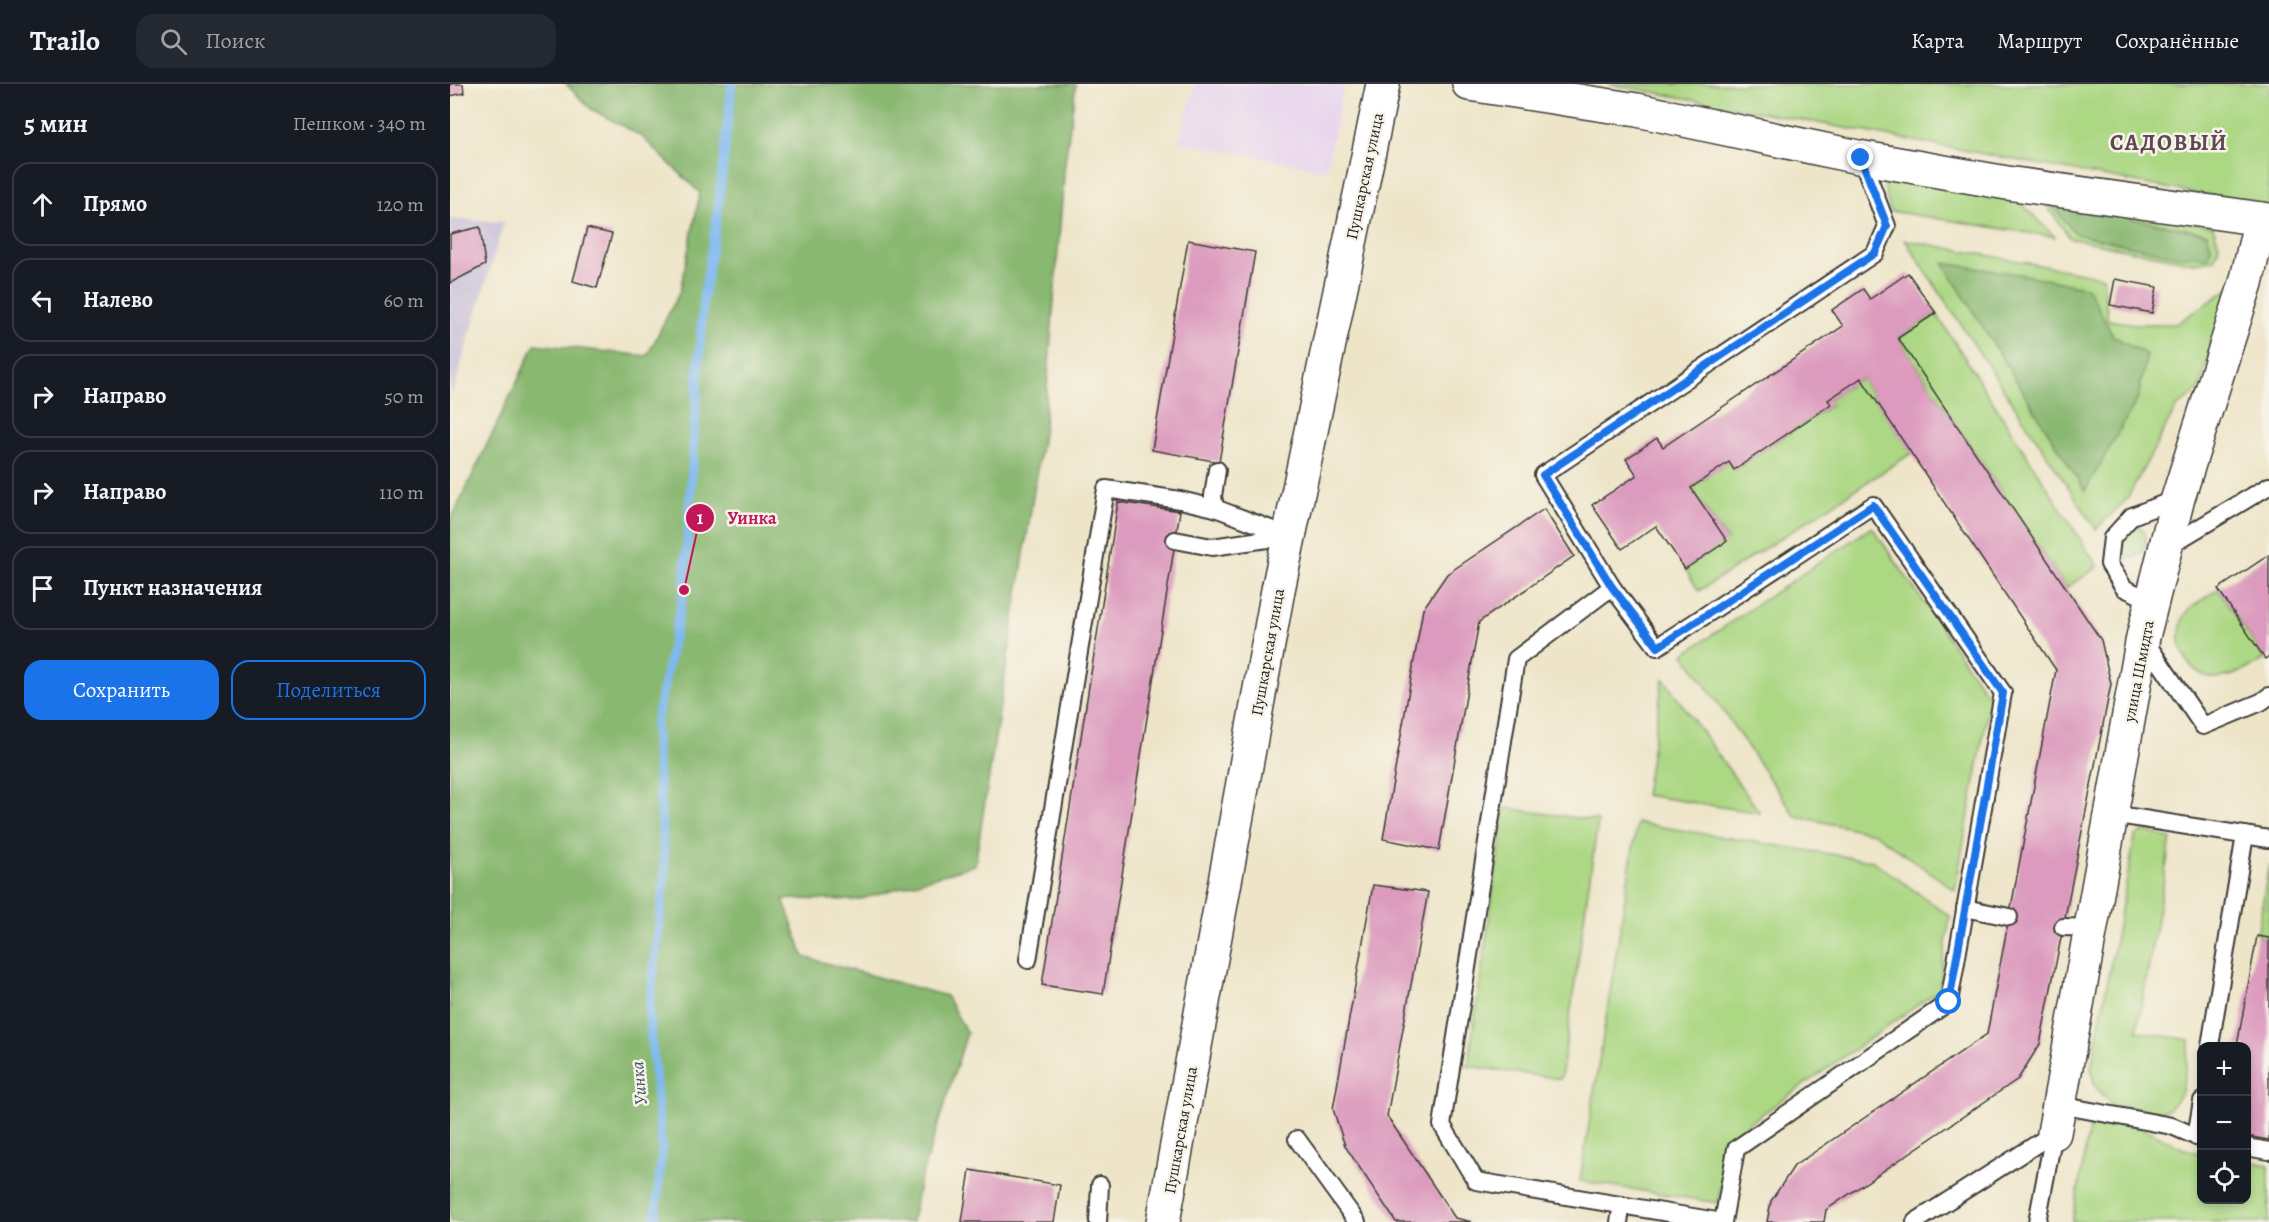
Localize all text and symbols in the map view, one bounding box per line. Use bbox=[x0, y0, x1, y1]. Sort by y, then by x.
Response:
search box bbox=[136, 14, 556, 68]
text: Trailo bbox=[30, 22, 100, 60]
icon: search bbox=[157, 25, 190, 58]
text: Поиск bbox=[205, 26, 265, 56]
text: Карта bbox=[1911, 27, 1964, 55]
text: Маршрут bbox=[1997, 27, 2082, 55]
text: Сохранённые bbox=[2115, 27, 2239, 55]
text: 5 мин bbox=[24, 106, 88, 141]
text: Пешком · 340 m bbox=[293, 110, 426, 137]
street label: Пушкарская улица bbox=[1341, 110, 1389, 242]
district label: САДОВЫЙ bbox=[2110, 128, 2228, 158]
route end bbox=[1847, 144, 1873, 170]
icon: ahead bbox=[26, 188, 59, 221]
text: Прямо bbox=[83, 189, 147, 219]
text: 120 m bbox=[376, 191, 424, 218]
icon: left bbox=[26, 284, 59, 317]
text: Налево bbox=[83, 285, 153, 315]
text: 60 m bbox=[384, 287, 424, 314]
icon: right bbox=[26, 380, 59, 413]
text: Направо bbox=[83, 381, 166, 411]
text: 50 m bbox=[384, 383, 424, 410]
icon: right bbox=[26, 476, 59, 509]
text: Направо bbox=[83, 477, 166, 507]
text: 110 m bbox=[379, 479, 424, 506]
callout: Уинка bbox=[685, 500, 788, 536]
text: 1 bbox=[697, 506, 704, 530]
text: Уинка bbox=[727, 506, 777, 530]
icon: arrive bbox=[26, 572, 59, 605]
text: Пункт назначения bbox=[83, 573, 262, 603]
street label: Пушкарская улица bbox=[1246, 586, 1290, 718]
street label: улица Шмидта bbox=[2118, 618, 2160, 725]
button: Сохранить bbox=[24, 660, 219, 720]
button: Поделиться bbox=[231, 660, 426, 720]
route start bbox=[1935, 988, 1961, 1014]
map controls bbox=[2197, 1042, 2251, 1204]
button: + bbox=[2197, 1042, 2251, 1096]
water label: Уинка bbox=[625, 1060, 653, 1106]
street label: Пушкарская улица bbox=[1159, 1064, 1203, 1196]
button: − bbox=[2197, 1096, 2251, 1150]
button: locate bbox=[2197, 1150, 2251, 1204]

